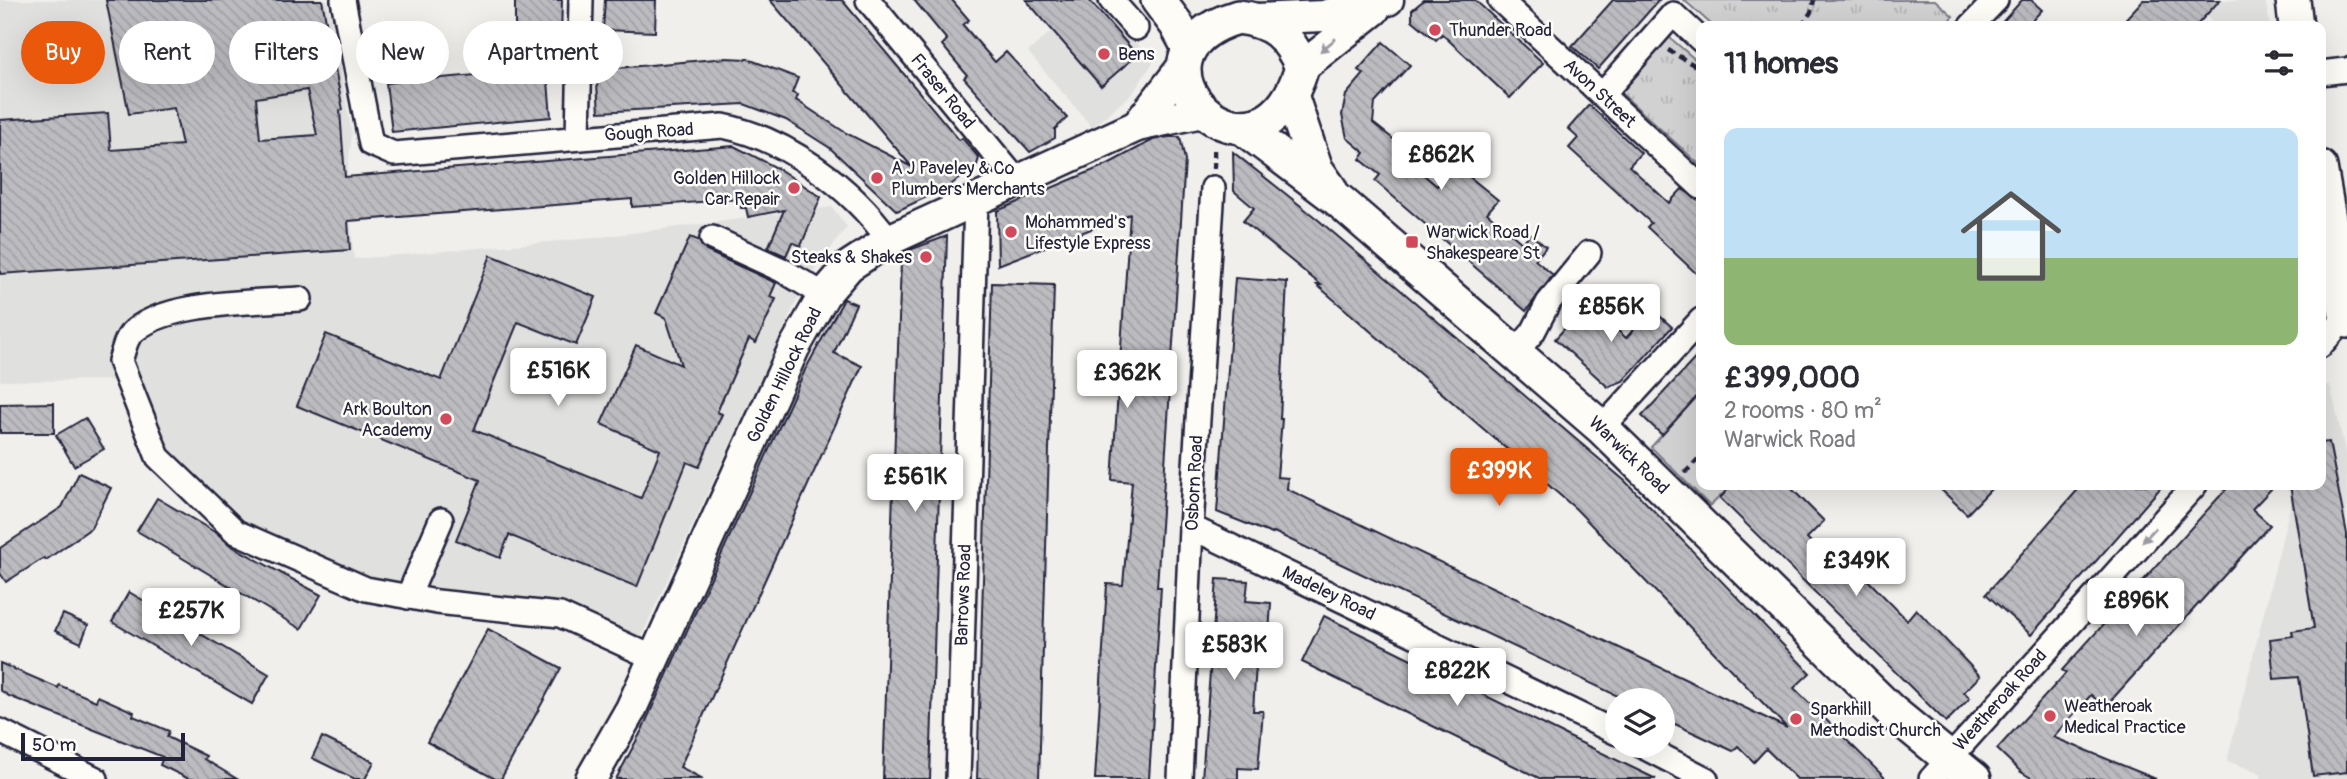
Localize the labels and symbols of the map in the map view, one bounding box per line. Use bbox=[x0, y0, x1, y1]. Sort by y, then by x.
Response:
place label: Thunder Road bbox=[1449, 19, 1552, 42]
marker: Thunder Road bbox=[1427, 22, 1443, 38]
one-way arrow bbox=[1319, 37, 1337, 53]
place label: Bens bbox=[1118, 43, 1155, 66]
marker: Bens bbox=[1096, 46, 1112, 62]
street label: Fraser Road bbox=[905, 49, 980, 134]
street label: Avon Street bbox=[1558, 54, 1641, 133]
street label: Gough Road bbox=[604, 118, 694, 147]
pin: £862K bbox=[1392, 132, 1490, 192]
place label: A J Paveley & Co Plumbers Merchants bbox=[891, 157, 1045, 201]
place label: Golden Hillock Car Repair bbox=[673, 167, 781, 211]
marker: A J Paveley & Co Plumbers Merchants bbox=[869, 170, 885, 186]
marker: Golden Hillock Car Repair bbox=[786, 180, 802, 196]
place label: Mohammed's Lifestyle Express bbox=[1025, 211, 1151, 255]
place label: Warwick Road / Shakespeare St bbox=[1426, 221, 1541, 265]
marker: Mohammed's Lifestyle Express bbox=[1003, 224, 1019, 240]
marker: Warwick Road / Shakespeare St bbox=[1404, 234, 1420, 250]
place label: Steaks & Shakes bbox=[791, 246, 912, 269]
marker: Steaks & Shakes bbox=[918, 249, 934, 265]
pin: £856K bbox=[1562, 284, 1660, 344]
street label: Golden Hillock Road bbox=[742, 304, 827, 447]
pin: £516K bbox=[509, 348, 607, 408]
pin: £362K bbox=[1078, 350, 1176, 410]
place label: Ark Boulton Academy bbox=[342, 398, 432, 442]
marker: Ark Boulton Academy bbox=[438, 411, 454, 427]
street label: Warwick Road bbox=[1583, 411, 1674, 500]
street label: Osborn Road bbox=[1181, 435, 1208, 531]
pin: £399K bbox=[1450, 448, 1548, 508]
pin: £561K bbox=[866, 454, 964, 514]
one-way arrow bbox=[2141, 526, 2157, 544]
pin: £349K bbox=[1807, 538, 1905, 598]
street label: Barrows Road bbox=[950, 544, 977, 646]
street label: Madeley Road bbox=[1278, 561, 1379, 626]
pin: £896K bbox=[2087, 578, 2185, 638]
pin: £257K bbox=[142, 588, 240, 648]
pin: £583K bbox=[1185, 622, 1283, 682]
street label: Weatheroak Road bbox=[1949, 645, 2052, 756]
pin: £822K bbox=[1408, 648, 1506, 708]
place label: Weatheroak Medical Practice bbox=[2064, 695, 2186, 739]
place label: Sparkhill Methodist Church bbox=[1810, 698, 1941, 742]
marker: Weatheroak Medical Practice bbox=[2042, 708, 2058, 724]
marker: Sparkhill Methodist Church bbox=[1788, 711, 1804, 727]
scale bar bbox=[21, 730, 186, 762]

